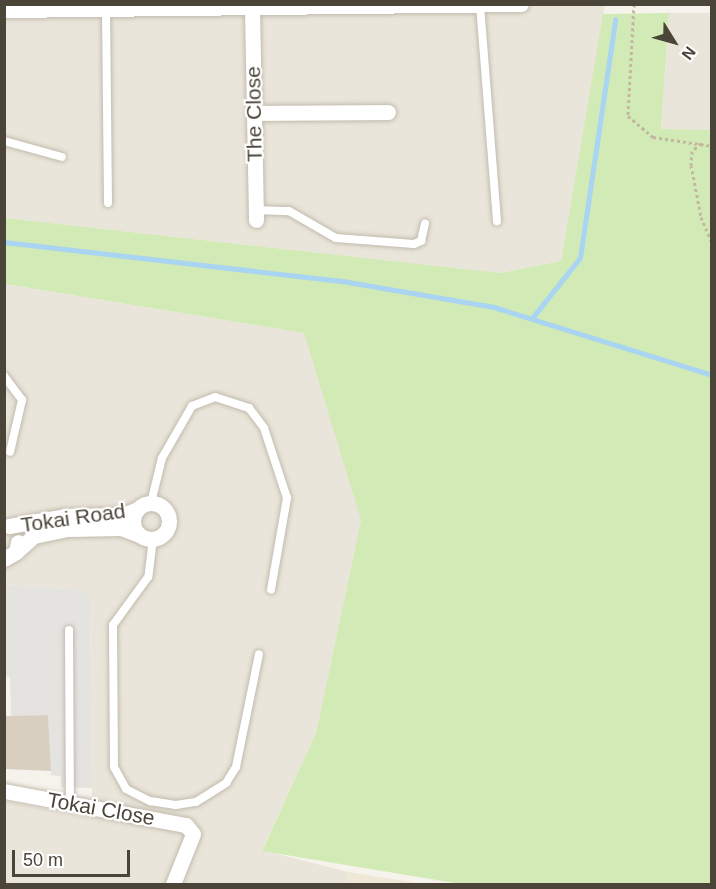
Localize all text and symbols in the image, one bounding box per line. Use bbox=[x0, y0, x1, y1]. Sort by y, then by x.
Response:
north arrow bbox=[644, 12, 704, 72]
text: N bbox=[679, 43, 699, 63]
street label: The Close bbox=[241, 66, 267, 162]
street label: Tokai Road bbox=[19, 498, 127, 538]
street label: Tokai Close bbox=[45, 787, 157, 831]
scale bar bbox=[15, 838, 134, 876]
text: 50 m bbox=[23, 850, 63, 870]

